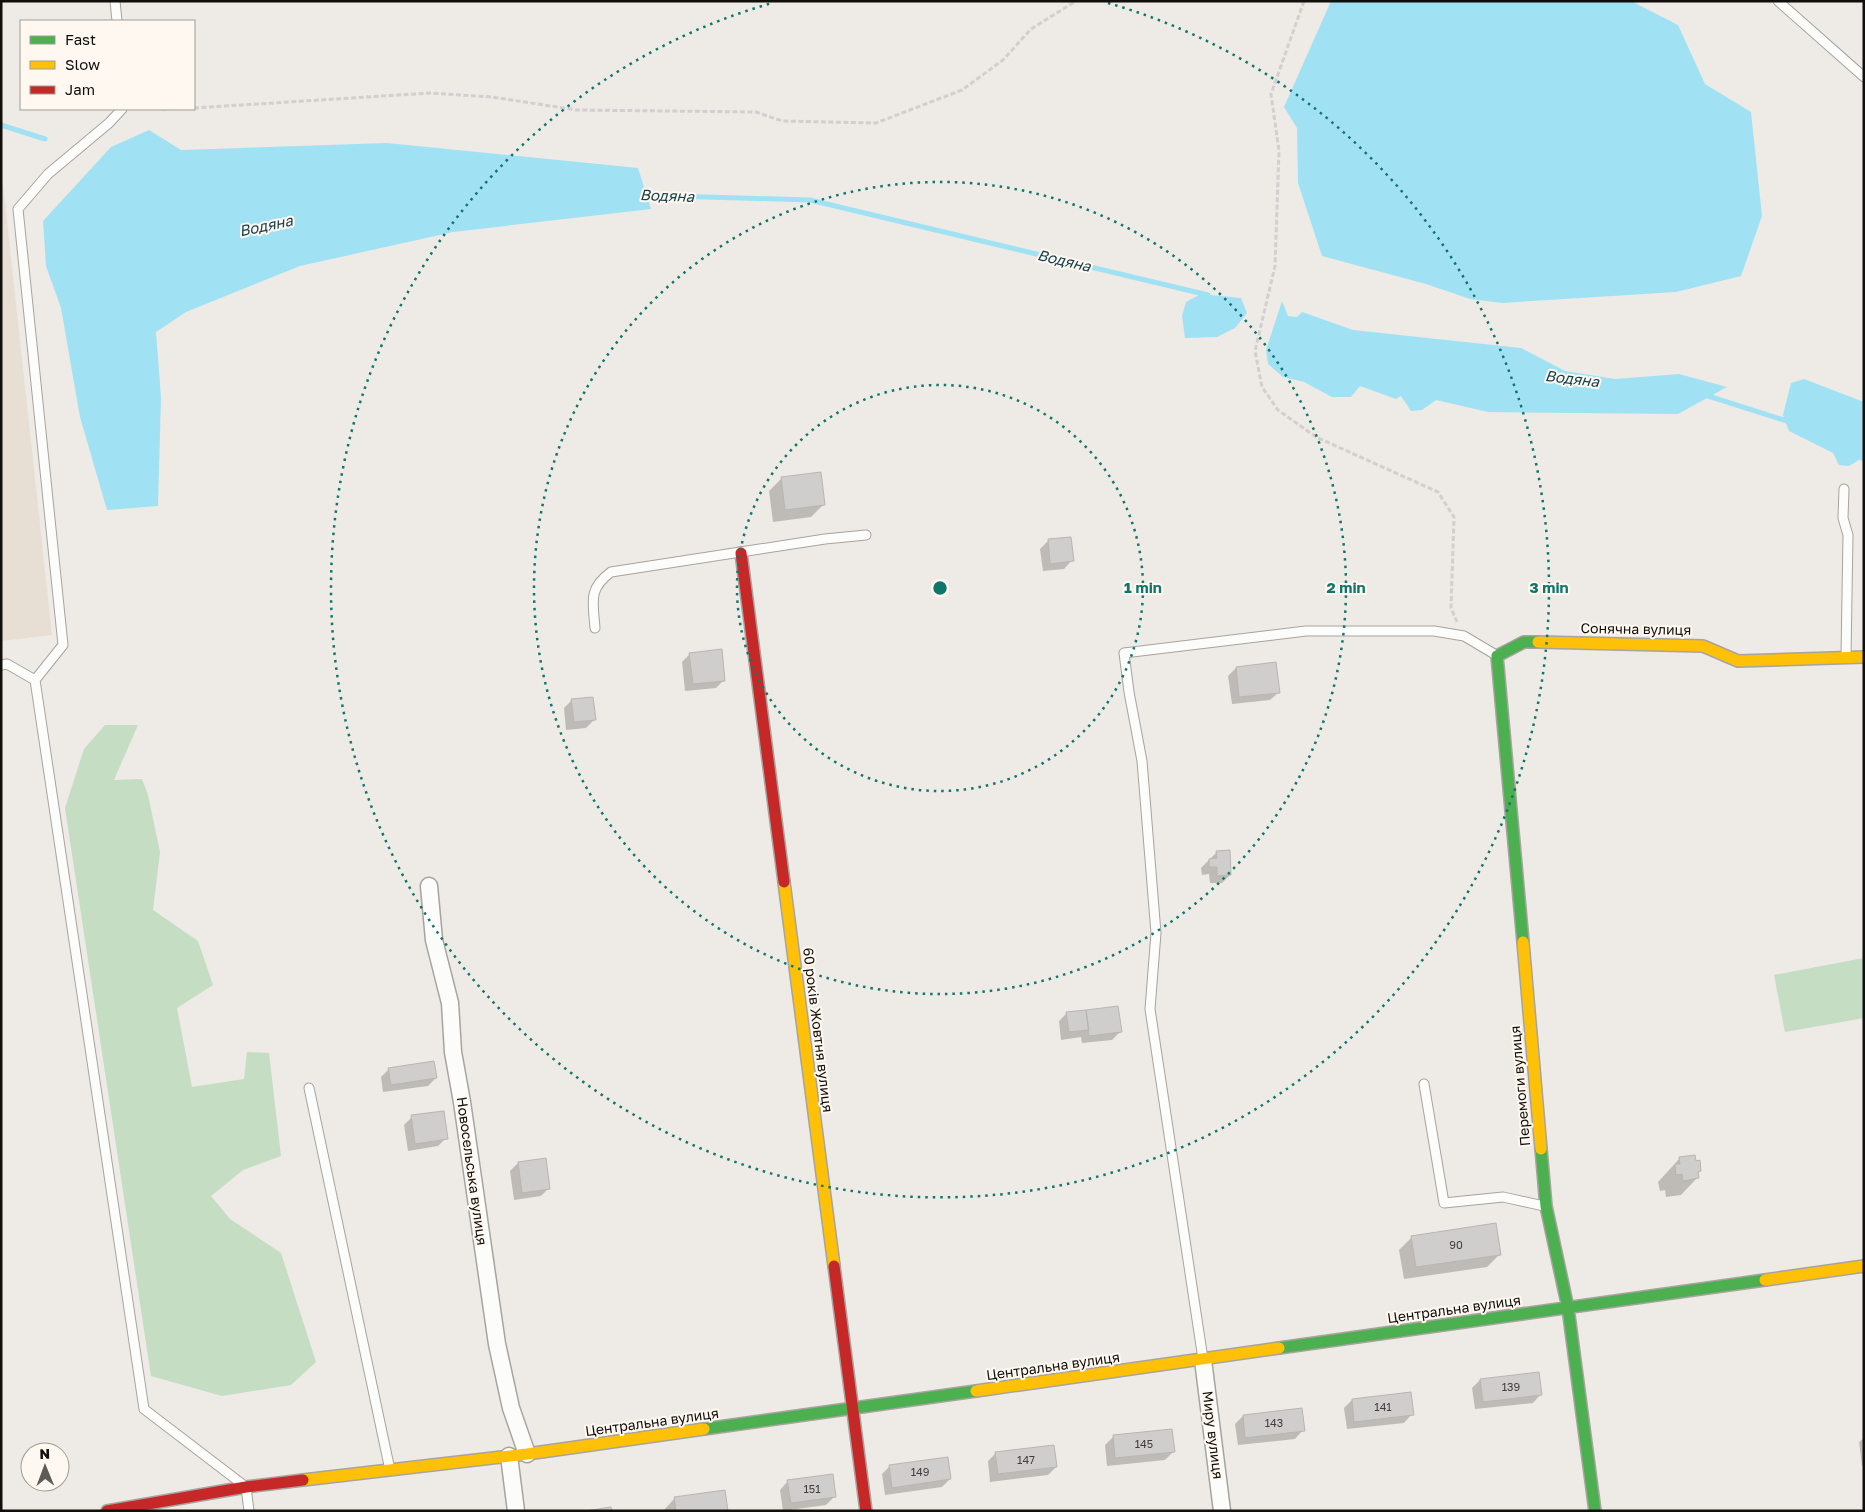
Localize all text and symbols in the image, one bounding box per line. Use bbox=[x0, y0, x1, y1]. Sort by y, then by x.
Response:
legend bbox=[20, 20, 195, 110]
text: Fast bbox=[65, 30, 96, 48]
text: Slow bbox=[65, 55, 100, 73]
text: Jam bbox=[65, 80, 95, 98]
water label: Водяна bbox=[640, 185, 695, 205]
water label: Водяна bbox=[237, 210, 295, 239]
water label: Водяна bbox=[1036, 245, 1093, 275]
water label: Водяна bbox=[1544, 366, 1601, 390]
text: 1 min bbox=[1124, 578, 1162, 596]
text: 2 min bbox=[1326, 578, 1366, 596]
text: 3 min bbox=[1529, 578, 1569, 596]
centre of rings bbox=[931, 579, 949, 597]
street label: Сонячна вулиця bbox=[1580, 619, 1692, 638]
street label: 60 років Жовтня вулиця bbox=[800, 947, 837, 1113]
street label: Перемоги вулиця bbox=[1506, 1025, 1533, 1147]
street label: Новосельська вулиця bbox=[454, 1096, 491, 1246]
house number: 90 bbox=[1449, 1238, 1463, 1251]
street label: Центральна вулиця bbox=[1386, 1291, 1522, 1326]
street label: Центральна вулиця bbox=[985, 1348, 1121, 1383]
house number: 139 bbox=[1502, 1380, 1520, 1393]
street label: Миру вулиця bbox=[1200, 1390, 1227, 1480]
house number: 141 bbox=[1374, 1400, 1392, 1413]
street label: Центральна вулиця bbox=[584, 1404, 720, 1439]
house number: 143 bbox=[1265, 1416, 1283, 1429]
house number: 145 bbox=[1135, 1437, 1153, 1450]
north arrow bbox=[20, 1442, 70, 1492]
text: N bbox=[39, 1445, 50, 1462]
house number: 147 bbox=[1017, 1453, 1035, 1466]
house number: 149 bbox=[911, 1465, 929, 1478]
house number: 151 bbox=[803, 1482, 821, 1495]

